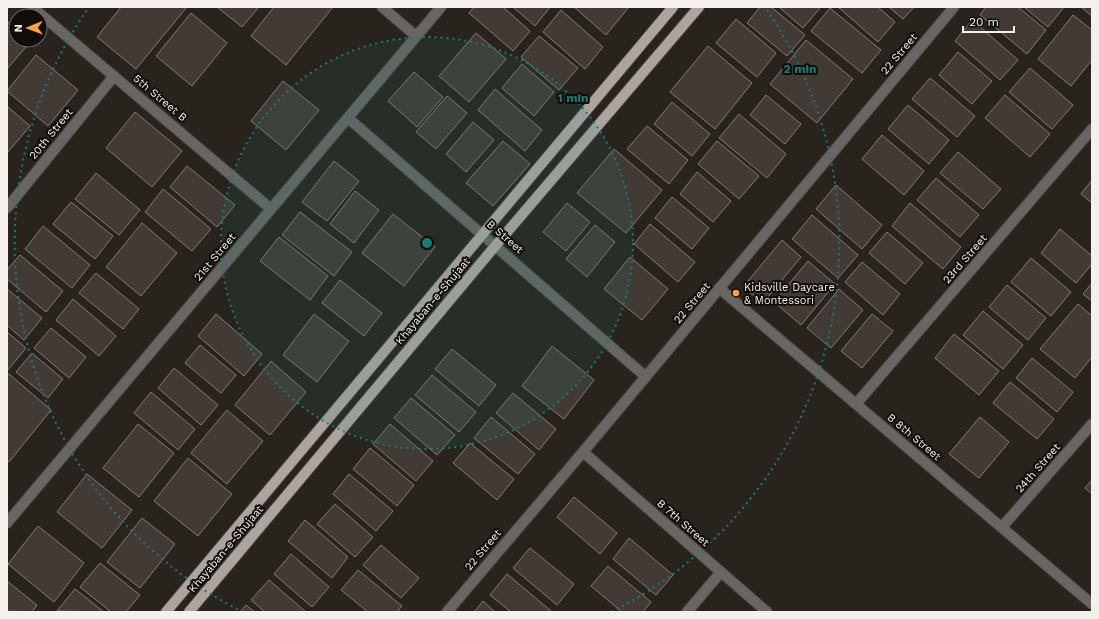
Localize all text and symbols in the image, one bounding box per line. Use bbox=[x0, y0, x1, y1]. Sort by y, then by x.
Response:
north arrow bbox=[8, 8, 48, 48]
scale bar bbox=[963, 8, 1014, 34]
text: 20 m bbox=[969, 15, 999, 29]
text: N bbox=[12, 24, 25, 32]
street label: 22 Street bbox=[878, 30, 920, 77]
text: 2 min bbox=[784, 62, 816, 76]
street label: 5th Street B bbox=[131, 72, 189, 124]
text: 1 min bbox=[558, 91, 588, 105]
street label: 20th Street bbox=[27, 106, 76, 162]
street label: B Street bbox=[484, 218, 526, 257]
street label: 21st Street bbox=[191, 230, 239, 283]
street label: 23rd Street bbox=[940, 231, 990, 286]
centre of rings bbox=[420, 236, 434, 250]
street label: Khayaban-e-Shujaat bbox=[393, 255, 473, 347]
street label: 22 Street bbox=[671, 279, 713, 326]
place label: Kidsville Daycare & Montessori bbox=[744, 281, 835, 307]
marker: Kidsville Daycare & Montessori bbox=[731, 288, 741, 298]
street label: B 8th Street bbox=[885, 411, 944, 463]
street label: 24th Street bbox=[1013, 440, 1063, 495]
street label: B 7th Street bbox=[654, 497, 712, 549]
street label: Khayaban-e-Shujaat bbox=[186, 503, 266, 595]
street label: 22 Street bbox=[462, 526, 504, 573]

